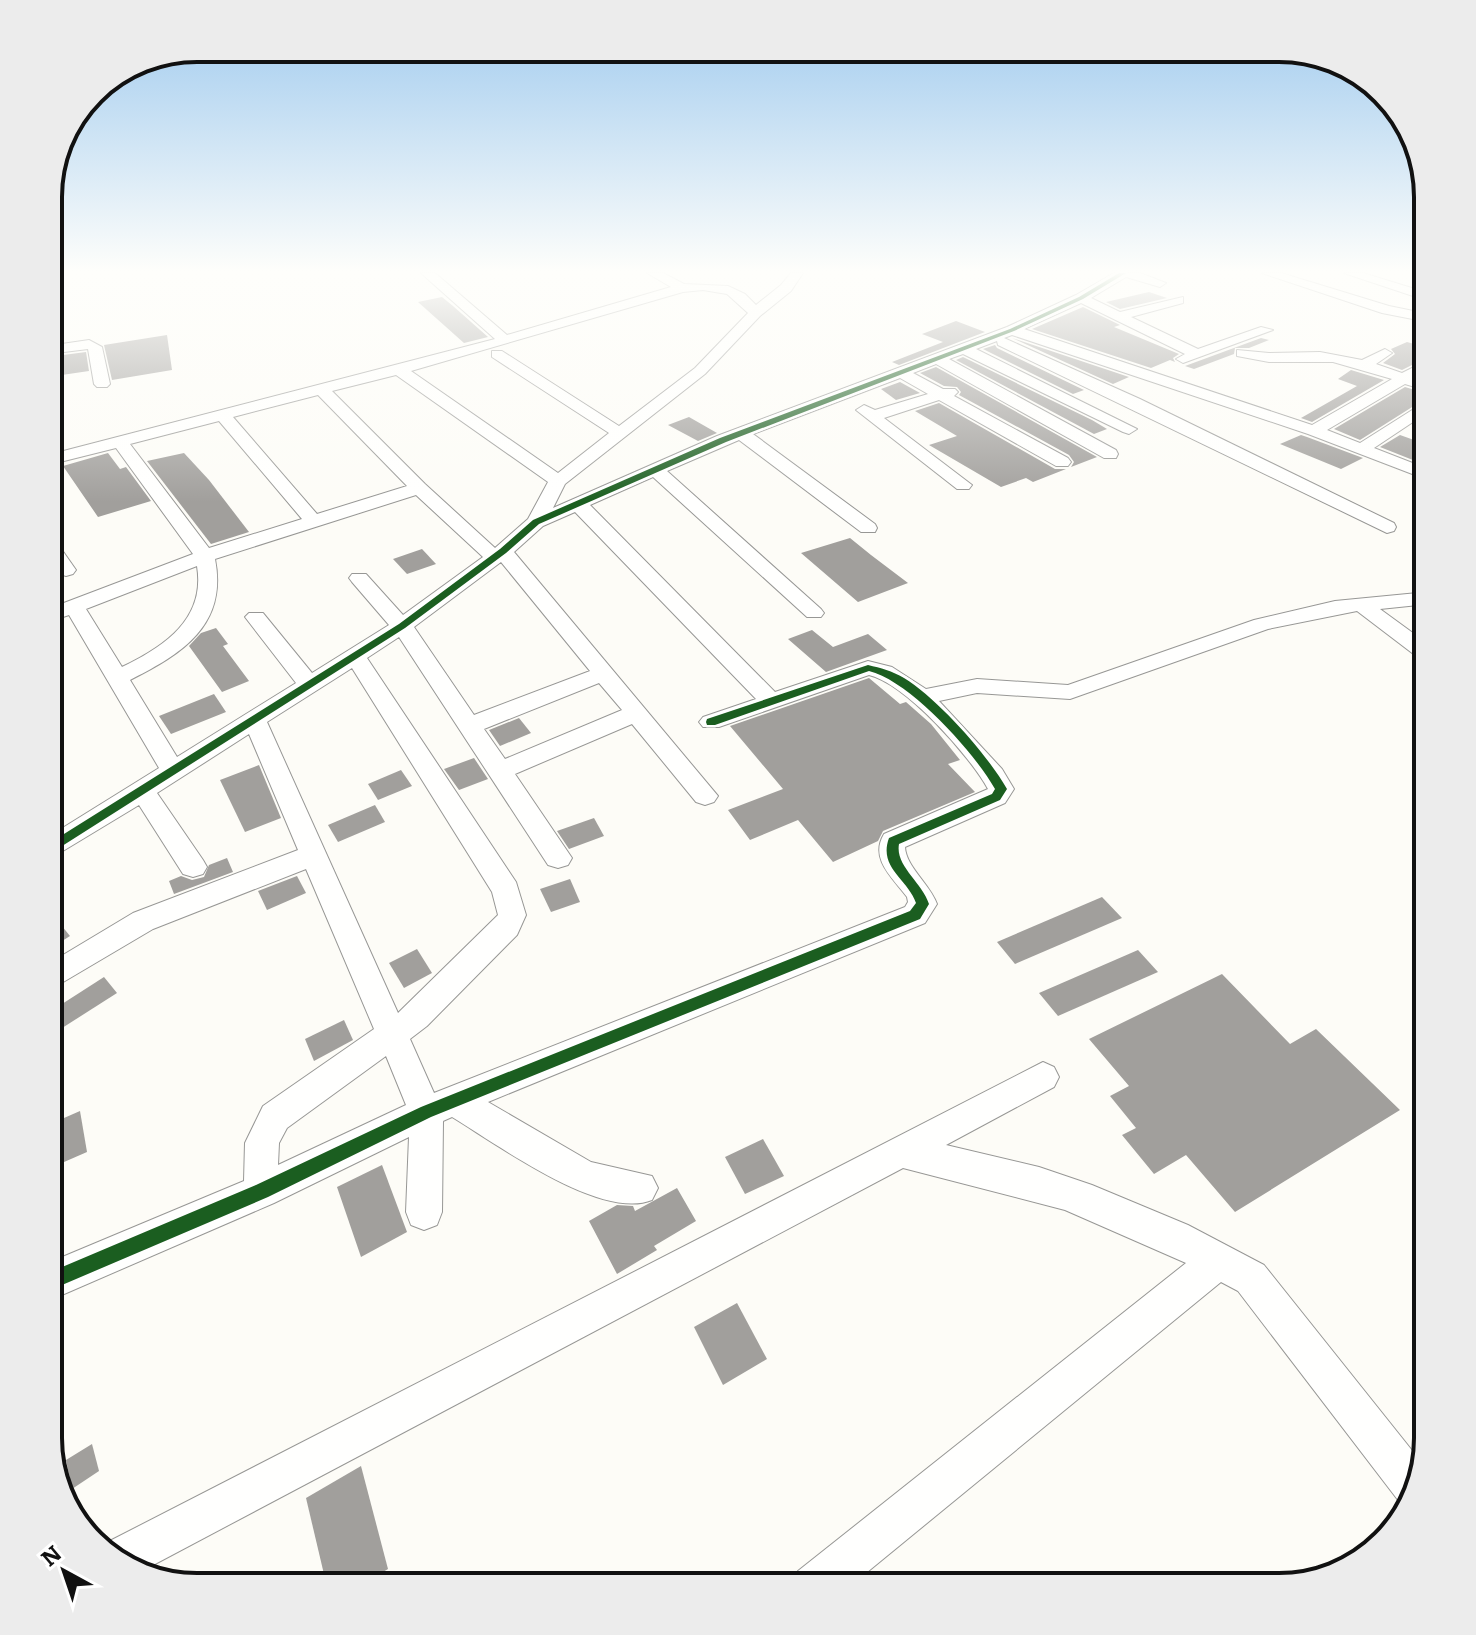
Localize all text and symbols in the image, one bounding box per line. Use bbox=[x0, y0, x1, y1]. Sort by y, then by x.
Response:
north arrow bbox=[24, 1531, 104, 1611]
text: N bbox=[33, 1536, 68, 1573]

